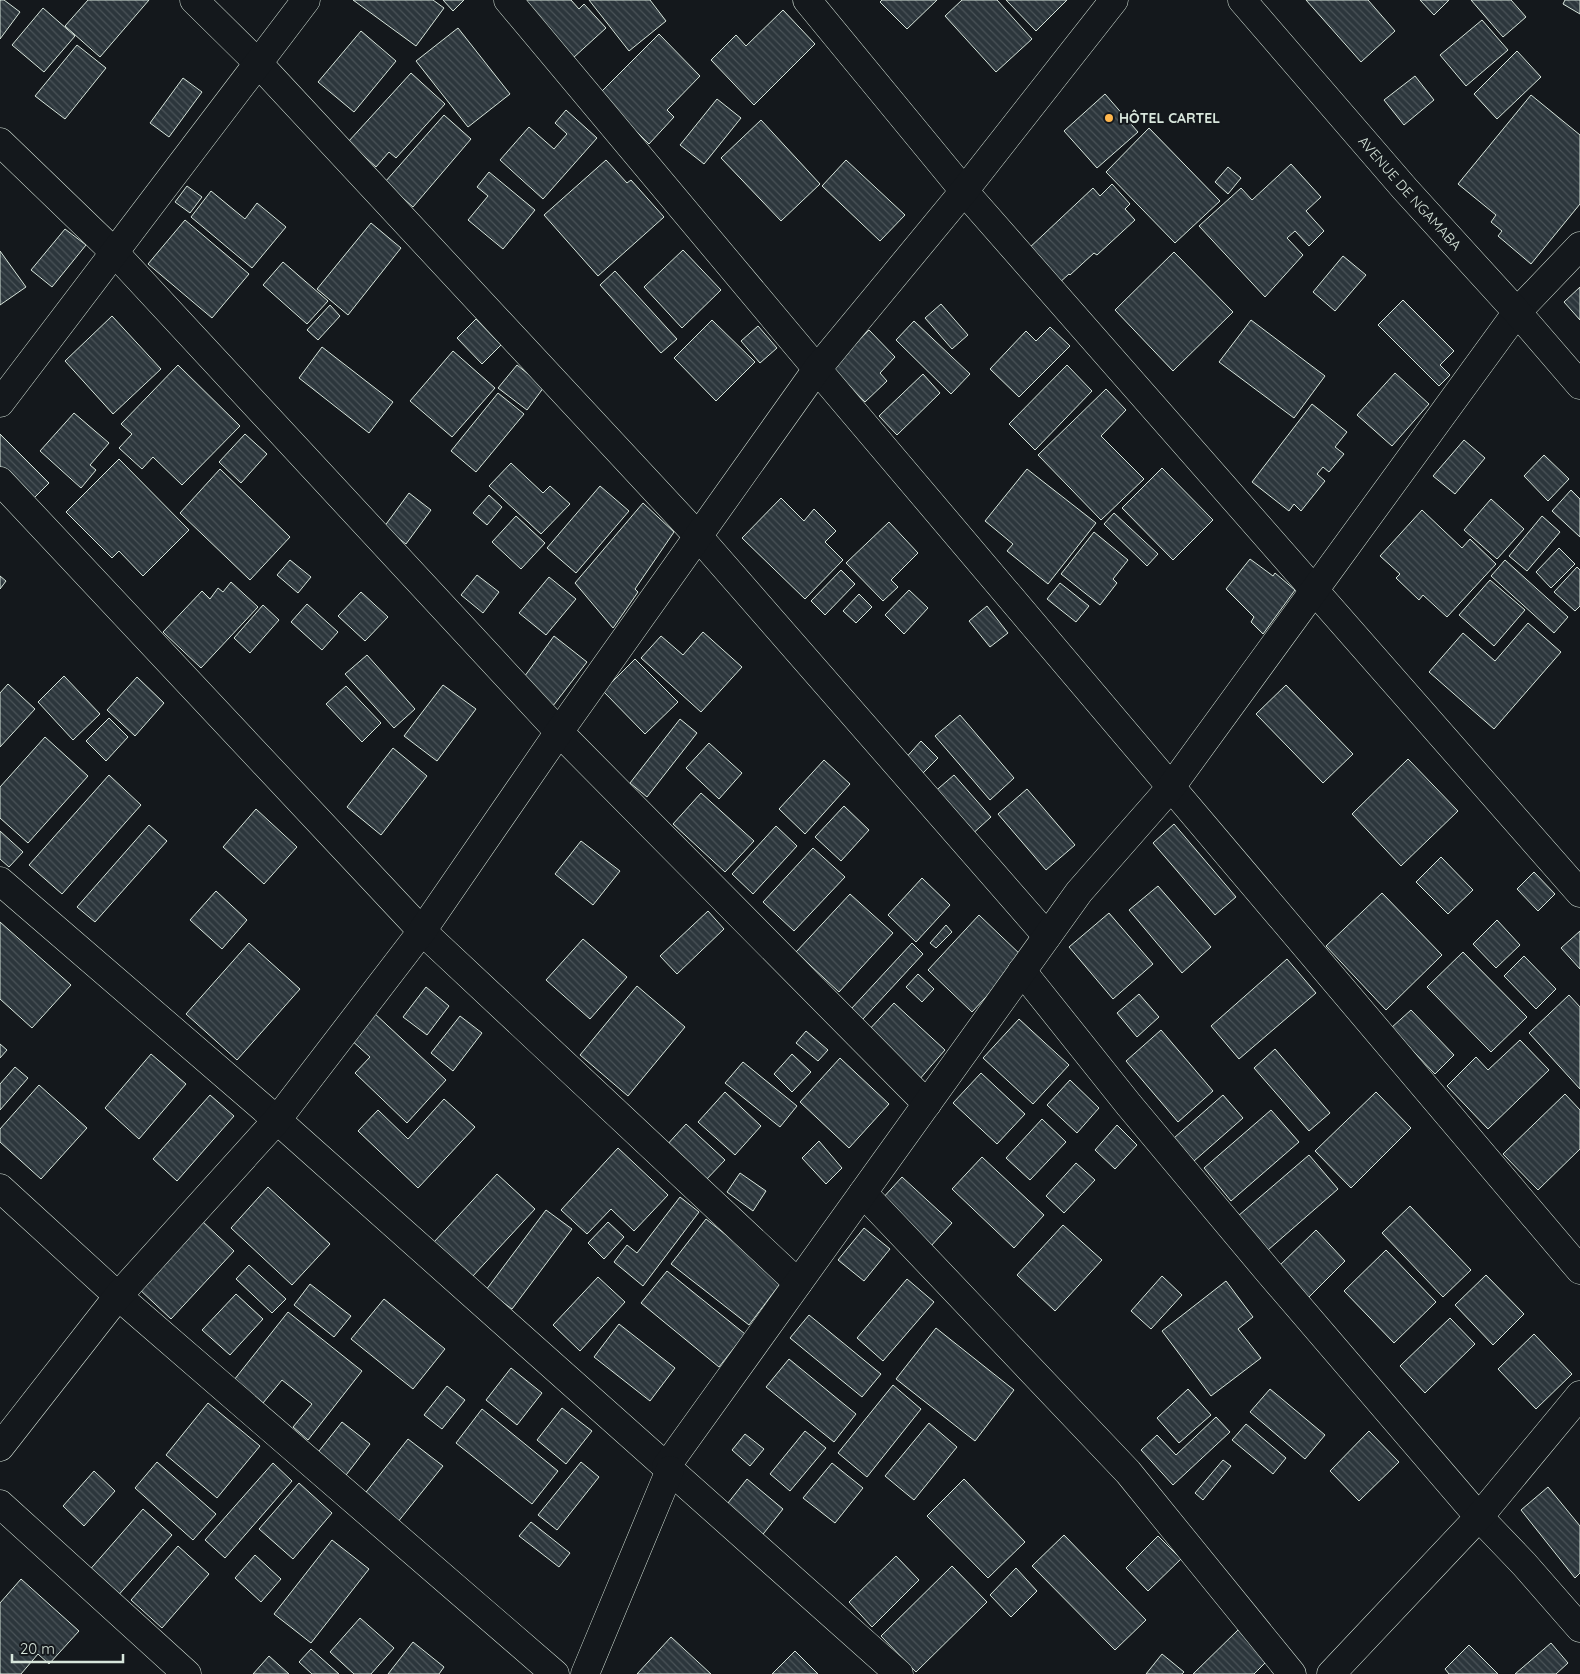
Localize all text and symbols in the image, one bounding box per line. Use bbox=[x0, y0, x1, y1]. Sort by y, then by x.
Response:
place label: HÔTEL CARTEL bbox=[1119, 109, 1220, 127]
marker: HÔTEL CARTEL bbox=[1103, 112, 1115, 124]
street label: AVENUE DE NGAMABA bbox=[1354, 132, 1465, 254]
scale bar bbox=[12, 1632, 124, 1664]
text: 20 m bbox=[20, 1639, 55, 1658]

